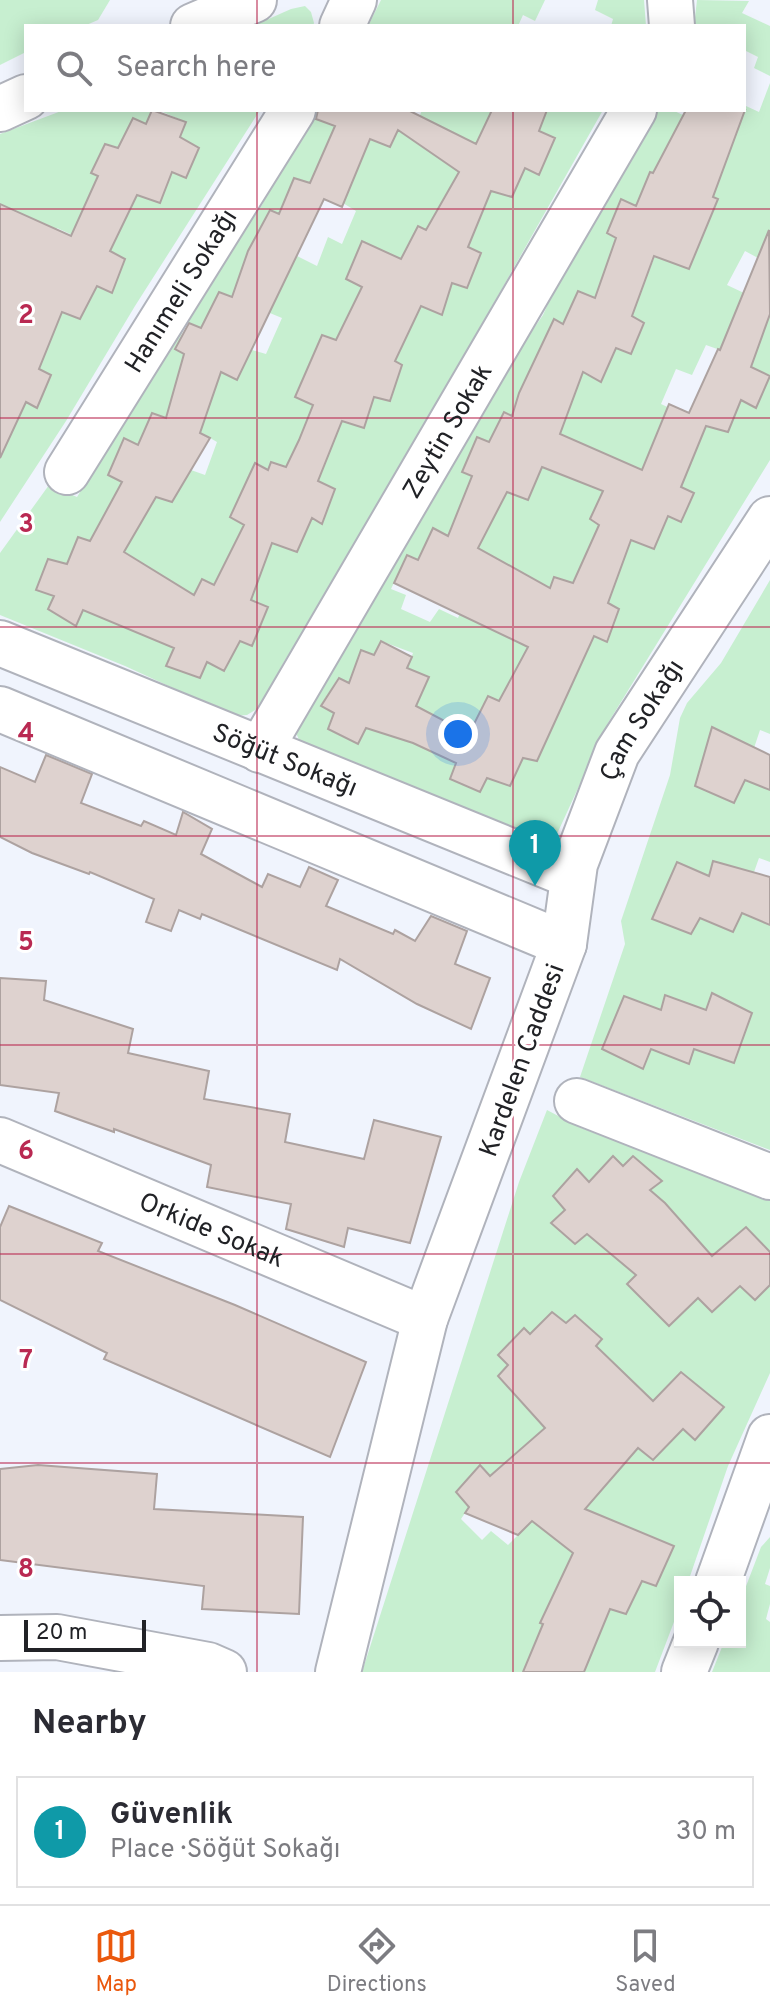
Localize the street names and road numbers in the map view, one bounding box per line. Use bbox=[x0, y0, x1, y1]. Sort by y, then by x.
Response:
street label: Hanımeli Sokağı bbox=[119, 204, 246, 380]
street label: Zeytin Sokak bbox=[397, 358, 501, 505]
street label: Çam Sokağı bbox=[594, 654, 693, 786]
street label: Söğüt Sokağı bbox=[207, 717, 362, 806]
street label: Kardelen Caddesi bbox=[473, 960, 574, 1162]
street label: Orkide Sokak bbox=[133, 1186, 289, 1277]

